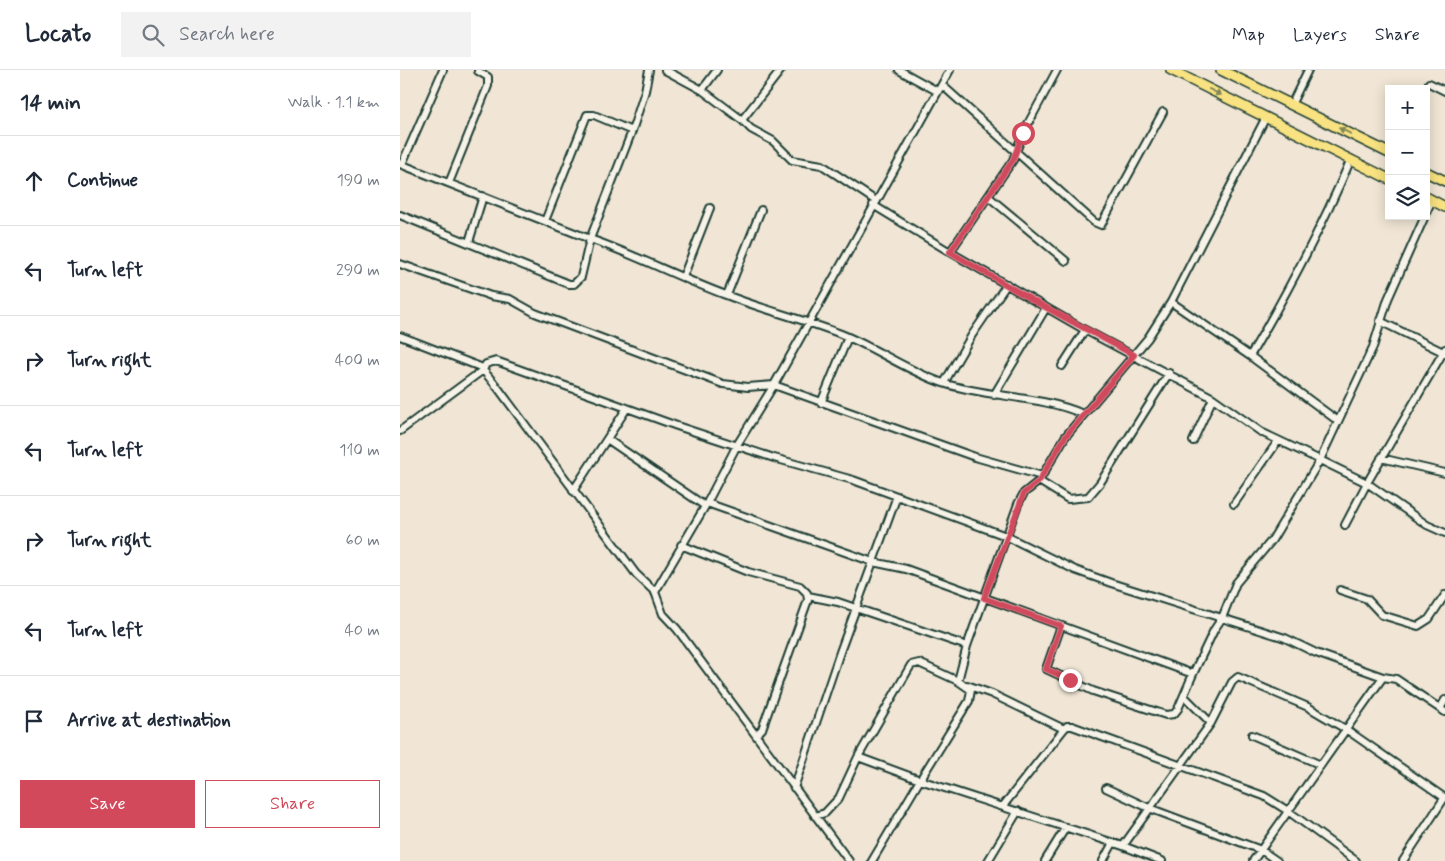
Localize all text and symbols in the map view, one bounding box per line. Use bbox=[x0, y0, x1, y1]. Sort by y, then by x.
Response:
search box bbox=[121, 12, 471, 57]
text: Locato bbox=[25, 19, 91, 50]
icon: search bbox=[139, 21, 167, 49]
text: Search here bbox=[179, 22, 275, 47]
text: Map bbox=[1232, 23, 1265, 47]
text: Layers bbox=[1293, 23, 1347, 47]
text: Share bbox=[1375, 23, 1420, 47]
map controls bbox=[1385, 85, 1430, 220]
button: + bbox=[1385, 85, 1430, 130]
one-way arrow bbox=[1208, 88, 1222, 96]
text: 14 min bbox=[20, 89, 81, 117]
text: Walk · 1.1 km bbox=[288, 92, 380, 113]
route start bbox=[1012, 122, 1035, 145]
one-way arrow bbox=[1338, 127, 1352, 135]
button: − bbox=[1385, 130, 1430, 175]
icon: ahead bbox=[20, 167, 48, 195]
text: Continue bbox=[67, 168, 138, 193]
text: 190 m bbox=[337, 170, 380, 191]
button: layers bbox=[1385, 175, 1430, 220]
icon: left bbox=[20, 257, 48, 285]
text: Turn left bbox=[67, 258, 143, 283]
text: 290 m bbox=[336, 260, 380, 281]
icon: right bbox=[20, 347, 48, 375]
text: Turn right bbox=[67, 348, 151, 373]
text: 400 m bbox=[335, 350, 380, 371]
icon: left bbox=[20, 437, 48, 465]
text: Turn left bbox=[67, 438, 143, 463]
text: 110 m bbox=[339, 440, 380, 461]
icon: right bbox=[20, 527, 48, 555]
text: Turn right bbox=[67, 528, 151, 553]
text: 60 m bbox=[346, 530, 380, 551]
icon: left bbox=[20, 617, 48, 645]
text: Turn left bbox=[67, 618, 143, 643]
text: 40 m bbox=[344, 620, 380, 641]
route end bbox=[1059, 669, 1082, 692]
icon: arrive bbox=[20, 707, 48, 735]
text: Arrive at destination bbox=[67, 708, 231, 733]
button: Save bbox=[20, 780, 195, 828]
button: Share bbox=[205, 780, 380, 828]

